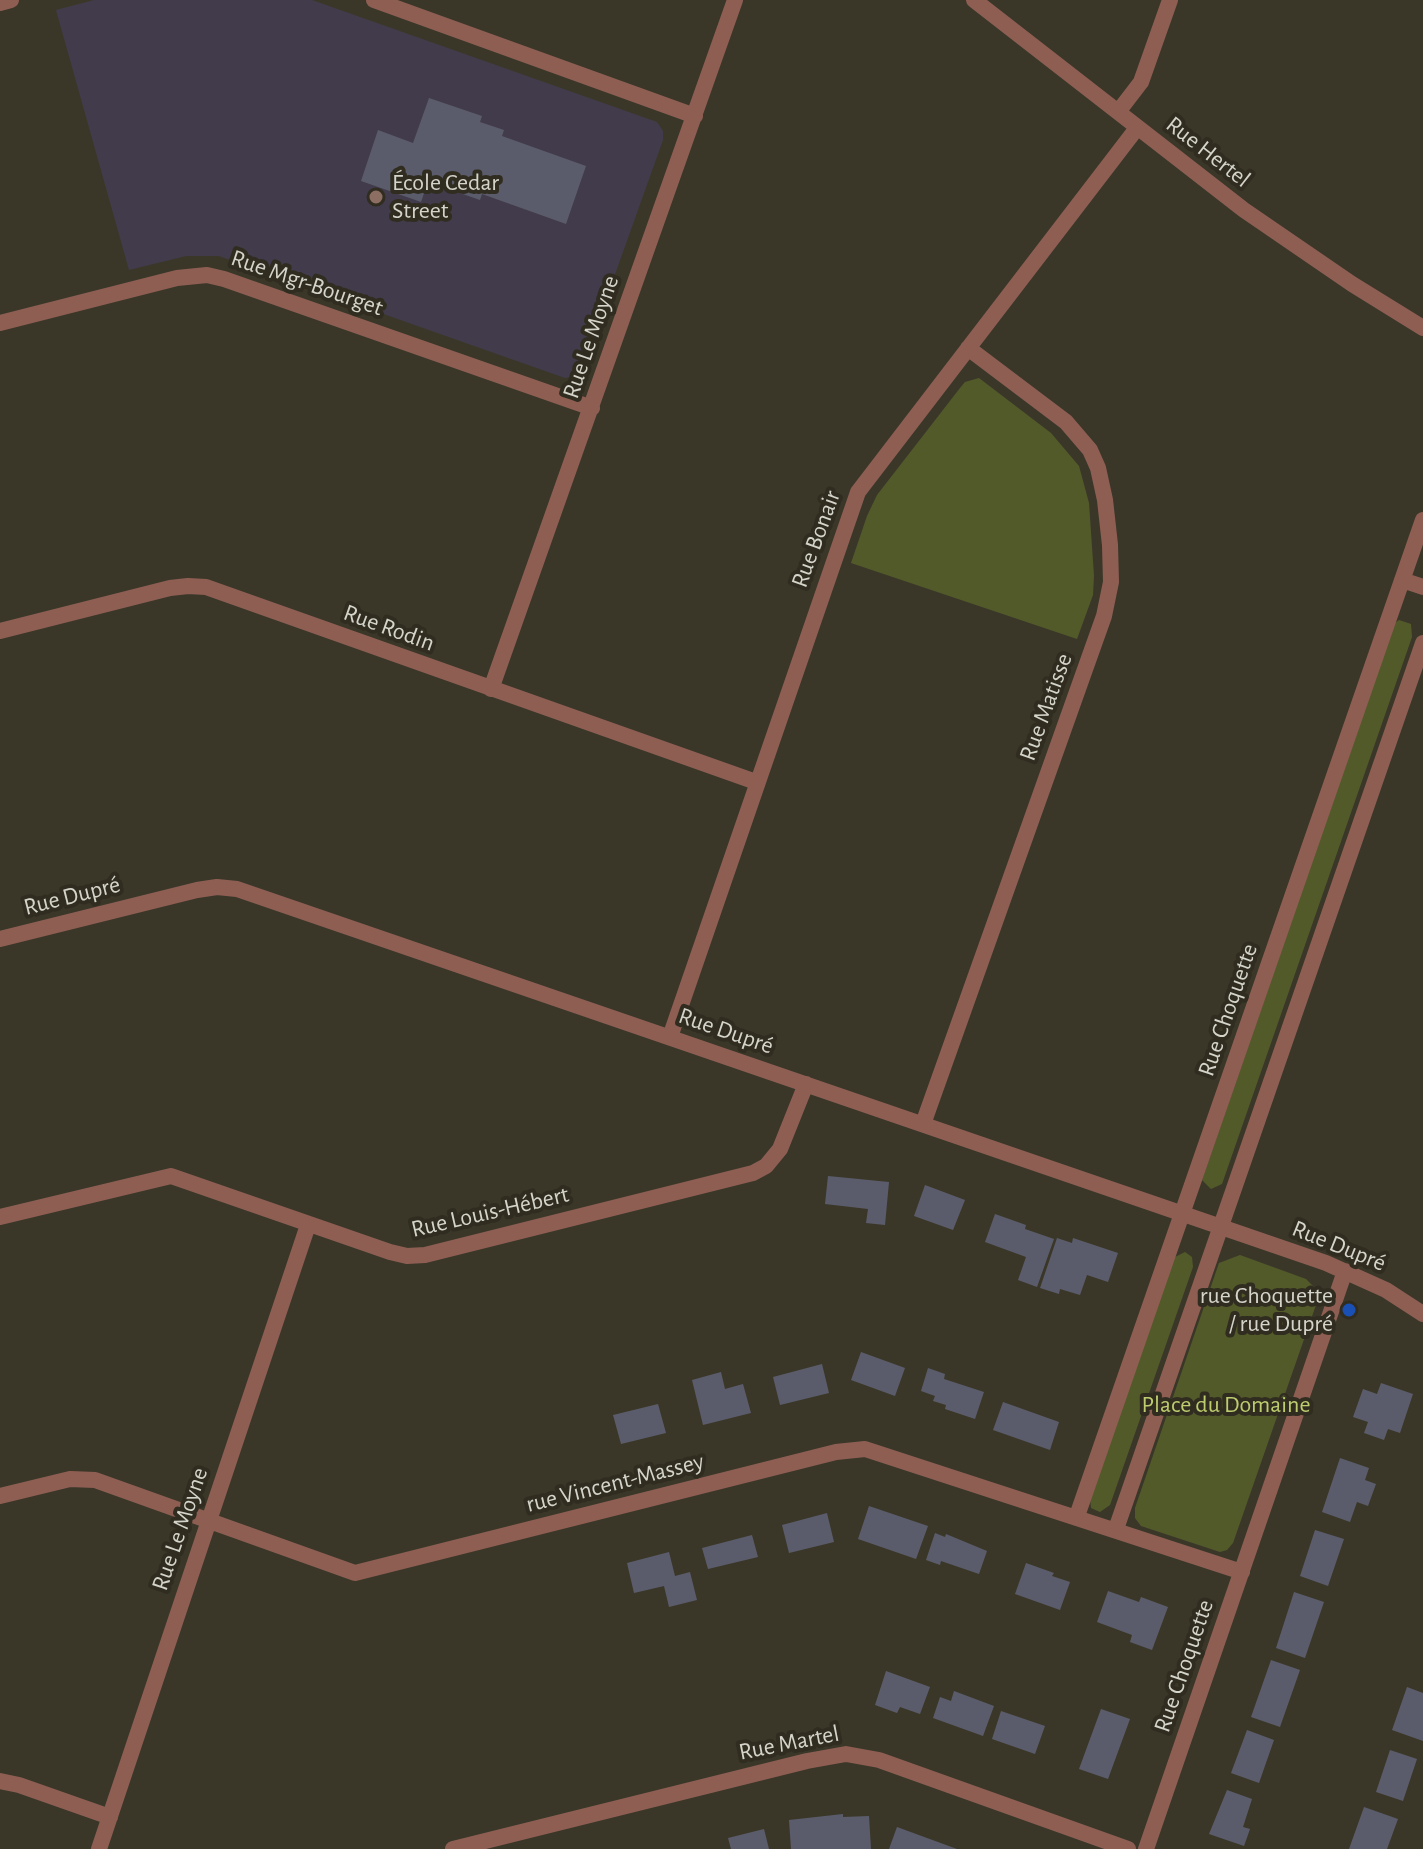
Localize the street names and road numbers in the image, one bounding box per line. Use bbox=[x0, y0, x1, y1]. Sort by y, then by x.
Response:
street label: Rue Hertel bbox=[1160, 110, 1256, 194]
street label: Rue Mgr-Bourget bbox=[227, 244, 387, 322]
street label: Rue Le Moyne bbox=[556, 272, 626, 402]
street label: Rue Bonair bbox=[785, 486, 847, 592]
street label: Rue Rodin bbox=[339, 598, 439, 658]
street label: Rue Matisse bbox=[1013, 649, 1079, 765]
street label: Rue Dupré bbox=[21, 870, 123, 922]
street label: Rue Choquette bbox=[1192, 940, 1264, 1080]
street label: Rue Dupré bbox=[675, 1001, 777, 1061]
street label: Rue Louis-Hébert bbox=[408, 1180, 572, 1244]
street label: Rue Dupré bbox=[1288, 1214, 1390, 1278]
street label: rue Vincent-Massey bbox=[523, 1447, 707, 1519]
street label: Rue Le Moyne bbox=[145, 1464, 215, 1594]
street label: Rue Choquette bbox=[1148, 1596, 1220, 1736]
street label: Rue Martel bbox=[736, 1719, 842, 1767]

